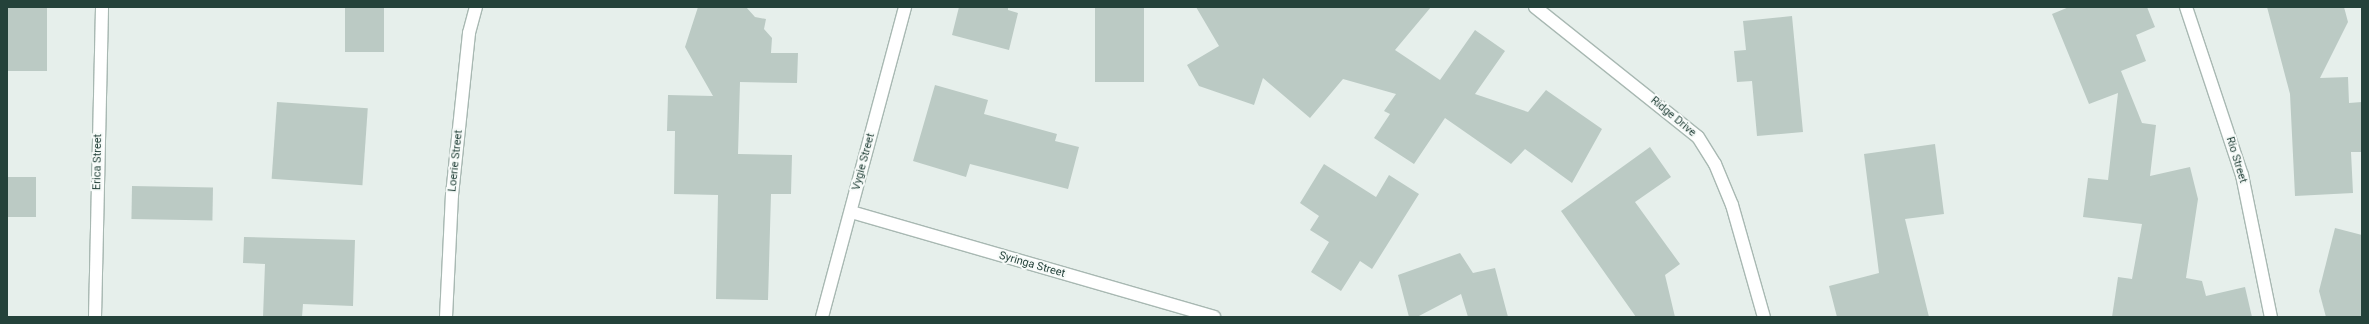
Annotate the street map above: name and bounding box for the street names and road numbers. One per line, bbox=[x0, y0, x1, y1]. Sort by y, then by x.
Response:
street label: Ridge Drive bbox=[1648, 94, 1698, 140]
street label: Loerie Street bbox=[446, 129, 466, 193]
street label: Vygie Street bbox=[850, 132, 878, 192]
street label: Erica Street bbox=[91, 134, 105, 190]
street label: Rio Street bbox=[2223, 135, 2249, 185]
street label: Syringa Street bbox=[997, 249, 1067, 281]

